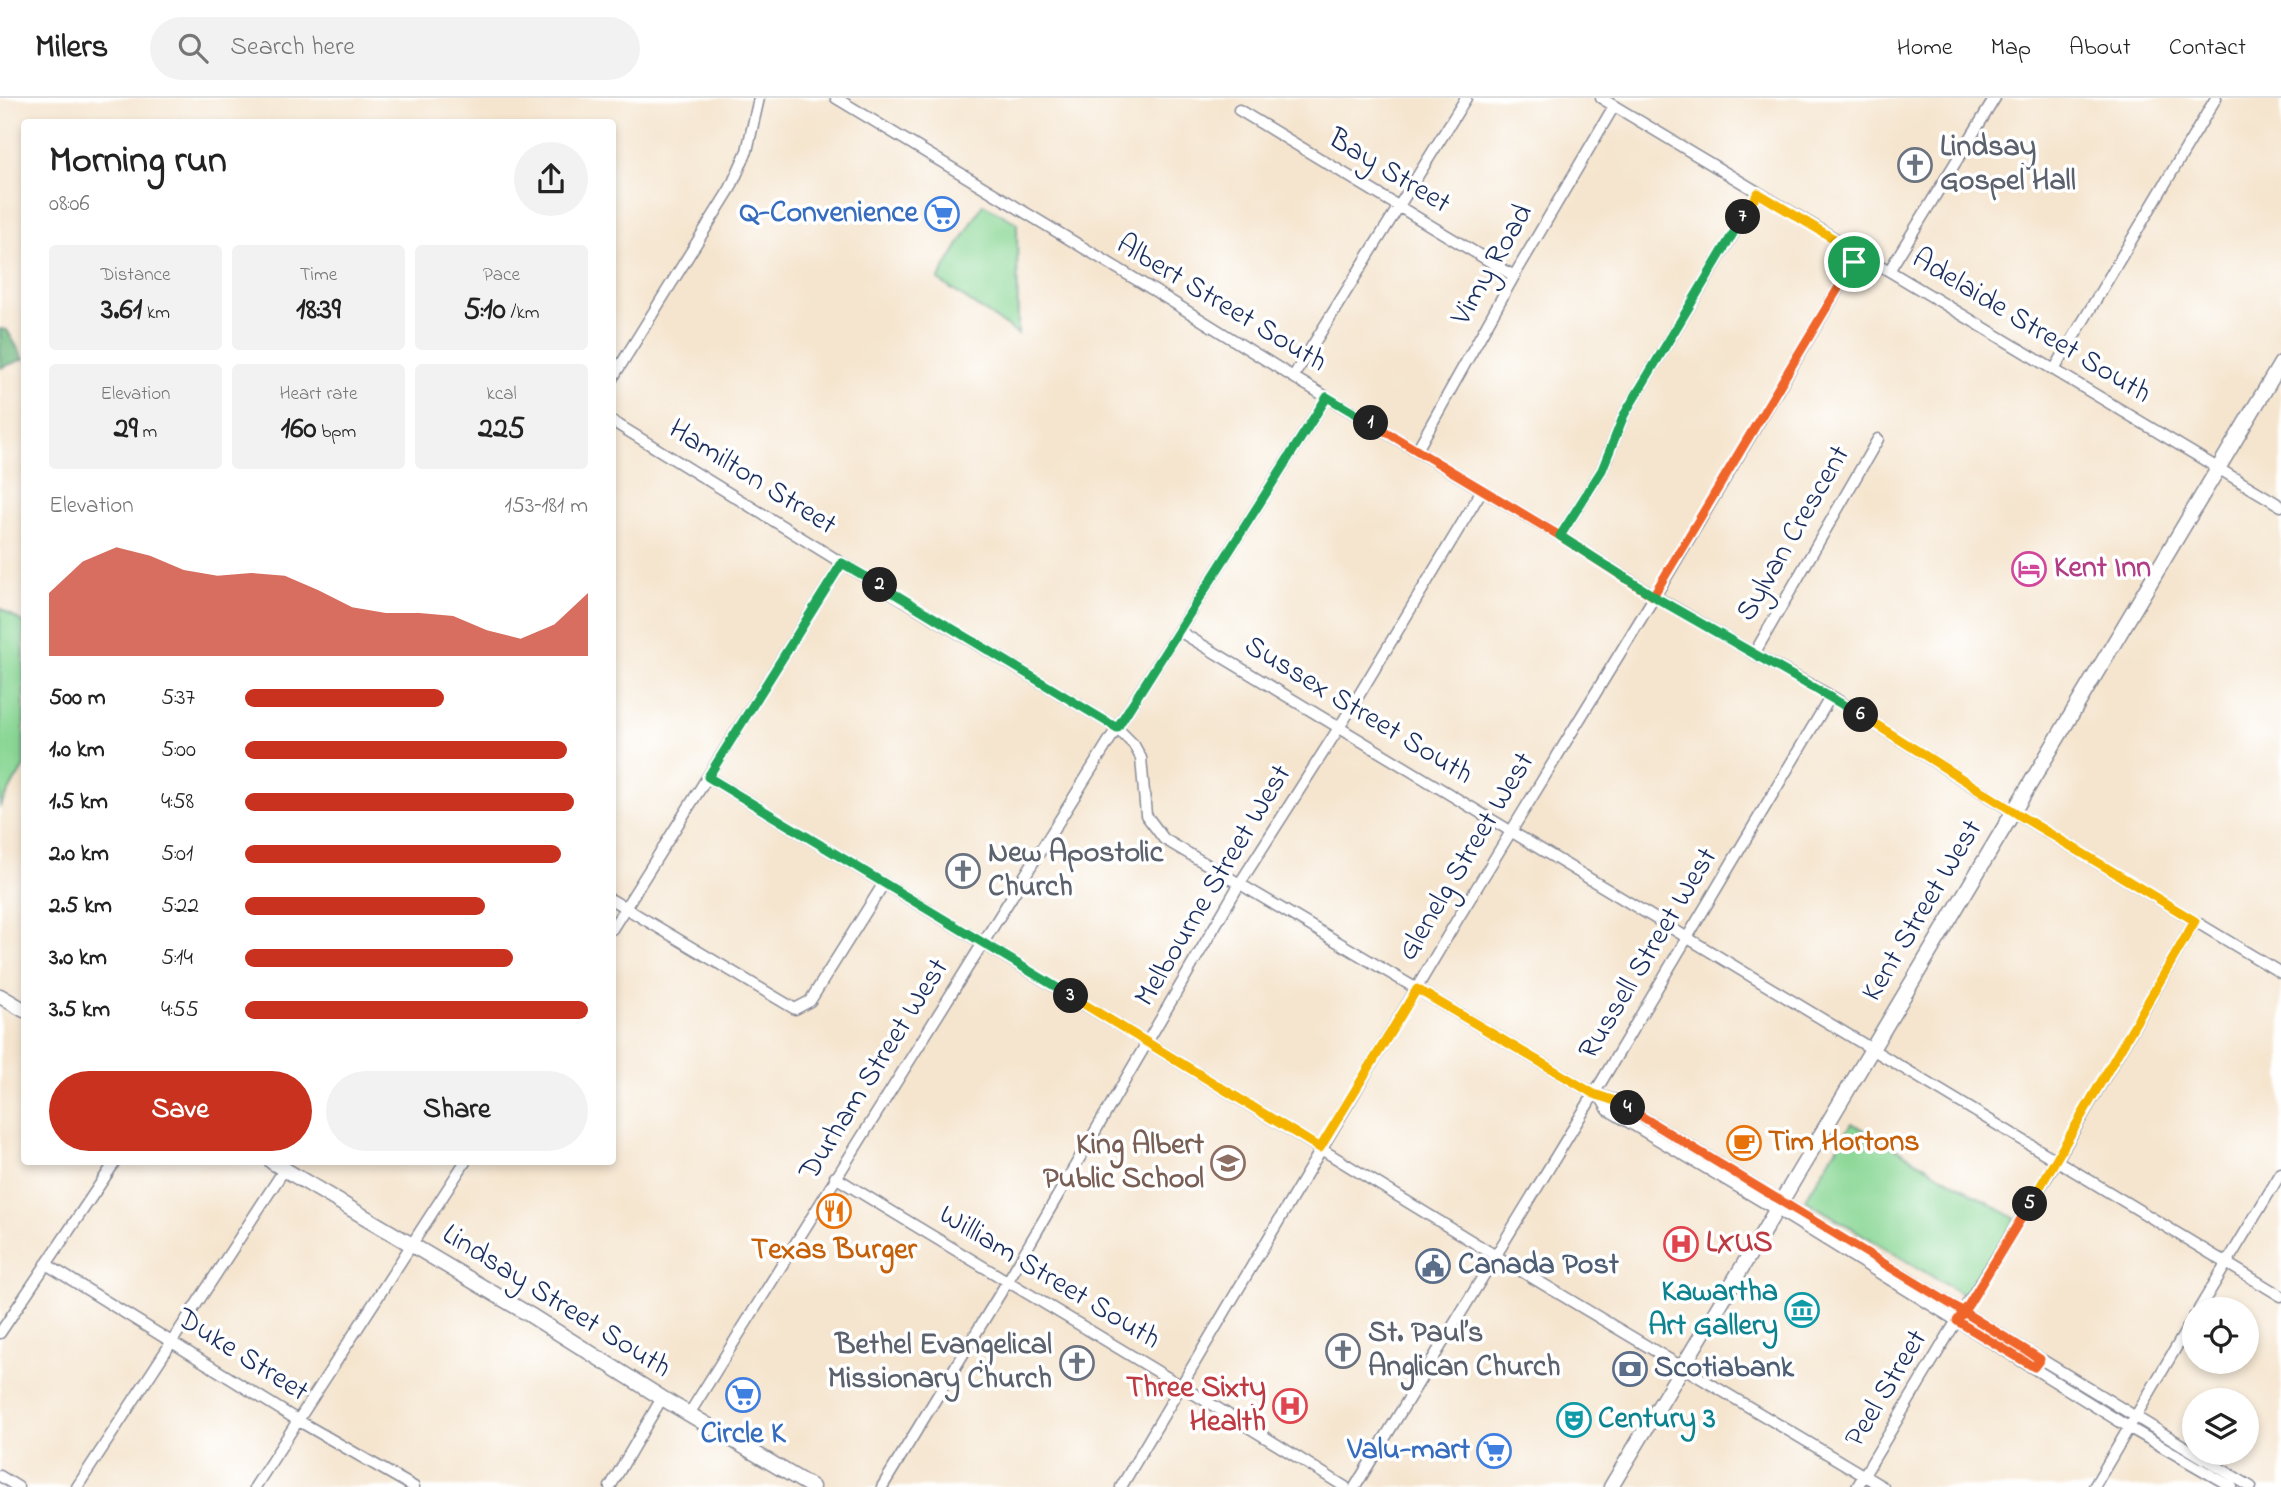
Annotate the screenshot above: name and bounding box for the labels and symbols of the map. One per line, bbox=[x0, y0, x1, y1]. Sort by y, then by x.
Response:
street label: Bay Street bbox=[1318, 118, 1459, 226]
place label: Lindsay Gospel Hall bbox=[1940, 126, 2076, 204]
church icon: Lindsay Gospel Hall bbox=[1896, 146, 1934, 184]
place label: Q-Convenience bbox=[740, 192, 920, 236]
supermarket icon: Q-Convenience bbox=[923, 195, 961, 233]
street label: Vimy Road bbox=[1440, 196, 1546, 335]
pin: 7 bbox=[1726, 200, 1760, 234]
street label: Albert Street South bbox=[1107, 224, 1335, 384]
pin bbox=[1824, 232, 1884, 292]
street label: Adelaide Street South bbox=[1903, 238, 2159, 416]
pin: 1 bbox=[1354, 406, 1388, 440]
street label: Hamilton Street bbox=[659, 409, 845, 547]
street label: Sylvan Crescent bbox=[1726, 438, 1862, 630]
place label: Kent Inn bbox=[2054, 547, 2151, 591]
hotel icon: Kent Inn bbox=[2010, 550, 2048, 588]
pin: 2 bbox=[862, 568, 898, 602]
street label: Sussex Street South bbox=[1235, 625, 1481, 797]
pin: 6 bbox=[1843, 698, 1878, 732]
street label: Glenelg Street West bbox=[1387, 744, 1547, 970]
street label: Melbourne Street West bbox=[1124, 757, 1304, 1015]
street label: Kent Street West bbox=[1851, 812, 1995, 1010]
place label: New Apostolic Church bbox=[988, 832, 1164, 910]
street label: Russell Street West bbox=[1568, 840, 1730, 1068]
church icon: New Apostolic Church bbox=[944, 852, 982, 890]
street label: Durham Street West bbox=[788, 950, 961, 1191]
pin: 3 bbox=[1054, 978, 1088, 1014]
pin: 4 bbox=[1610, 1090, 1646, 1126]
place label: Tim Hortons bbox=[1768, 1121, 1919, 1165]
place label: King Albert Public School bbox=[1043, 1124, 1205, 1202]
cafe icon: Tim Hortons bbox=[1725, 1124, 1763, 1162]
school or university icon: King Albert Public School bbox=[1209, 1144, 1247, 1182]
pin: 5 bbox=[2012, 1186, 2048, 1222]
restaurant icon: Texas Burger bbox=[815, 1192, 853, 1230]
street label: William Street South bbox=[930, 1194, 1168, 1362]
street label: Lindsay Street South bbox=[433, 1214, 679, 1390]
place label: LXUS bbox=[1706, 1222, 1773, 1266]
hospital icon: LXUS bbox=[1662, 1225, 1700, 1263]
place label: Texas Burger bbox=[751, 1229, 918, 1274]
place label: Canada Post bbox=[1458, 1244, 1620, 1288]
public building icon: Canada Post bbox=[1414, 1247, 1452, 1285]
place label: Kawartha Art Gallery bbox=[1648, 1271, 1778, 1349]
museum icon: Kawartha Art Gallery bbox=[1783, 1291, 1821, 1329]
street label: Duke Street bbox=[166, 1297, 317, 1414]
place label: St. Paul’s Anglican Church bbox=[1368, 1312, 1560, 1391]
street label: Peel Street bbox=[1835, 1322, 1939, 1456]
place label: Bethel Evangelical Missionary Church bbox=[828, 1324, 1052, 1402]
church icon: St. Paul’s Anglican Church bbox=[1324, 1332, 1362, 1370]
church icon: Bethel Evangelical Missionary Church bbox=[1058, 1344, 1096, 1382]
place label: Scotiabank bbox=[1654, 1347, 1795, 1391]
bank icon: Scotiabank bbox=[1611, 1350, 1649, 1388]
place label: Three Sixty Health bbox=[1126, 1367, 1266, 1445]
supermarket icon: Circle K bbox=[724, 1376, 762, 1414]
hospital icon: Three Sixty Health bbox=[1271, 1387, 1309, 1425]
place label: Century 3 bbox=[1598, 1398, 1716, 1442]
theatre icon: Century 3 bbox=[1555, 1401, 1593, 1439]
place label: Circle K bbox=[700, 1413, 787, 1457]
place label: Valu-mart bbox=[1346, 1429, 1471, 1473]
supermarket icon: Valu-mart bbox=[1475, 1432, 1513, 1470]

